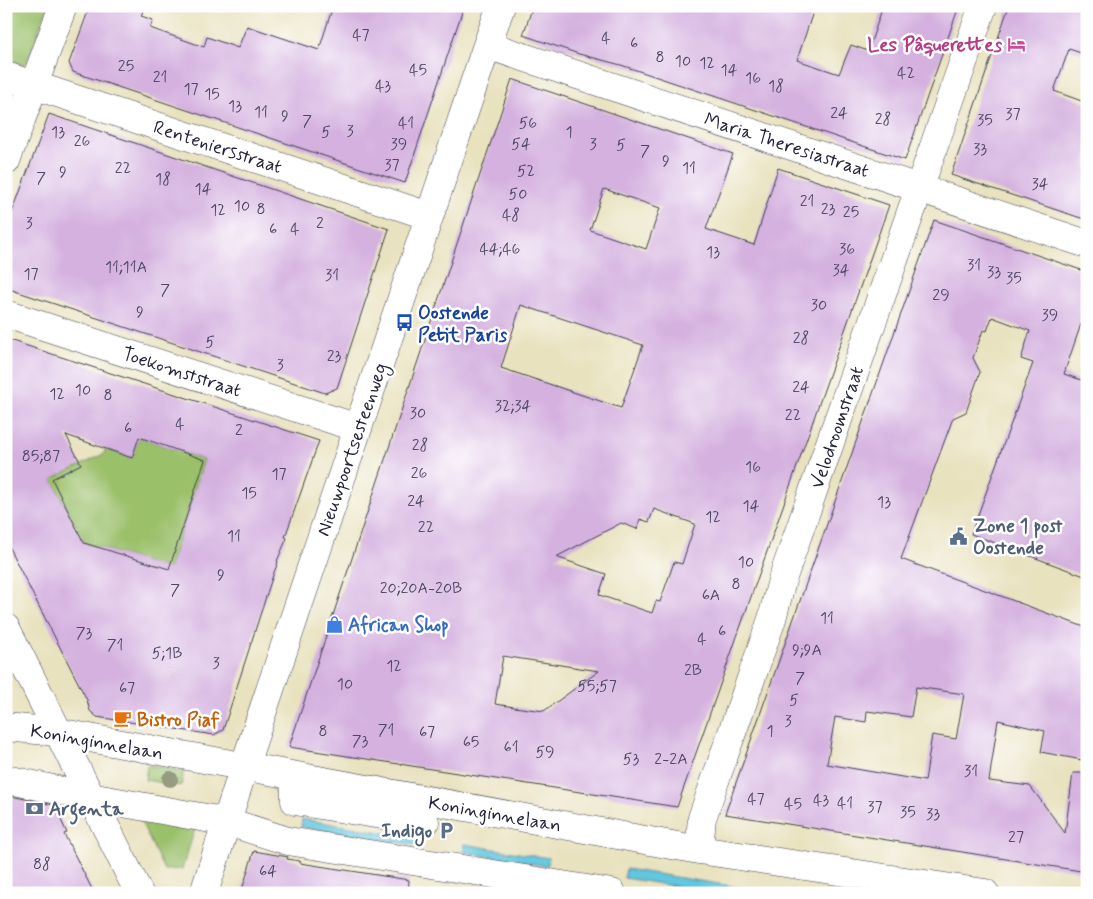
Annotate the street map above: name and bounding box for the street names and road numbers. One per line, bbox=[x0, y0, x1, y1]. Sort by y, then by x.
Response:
street label: Maria Theresiastraat bbox=[701, 107, 872, 184]
street label: Renteniersstraat bbox=[150, 115, 285, 180]
street label: Toekomststraat bbox=[119, 341, 244, 403]
street label: Nieuwpoortsesteenweg bbox=[311, 360, 396, 540]
street label: Velodroomstraat bbox=[805, 363, 870, 492]
street label: Koninginnelaan bbox=[28, 718, 165, 767]
street label: Koninginnelaan bbox=[426, 790, 563, 839]

